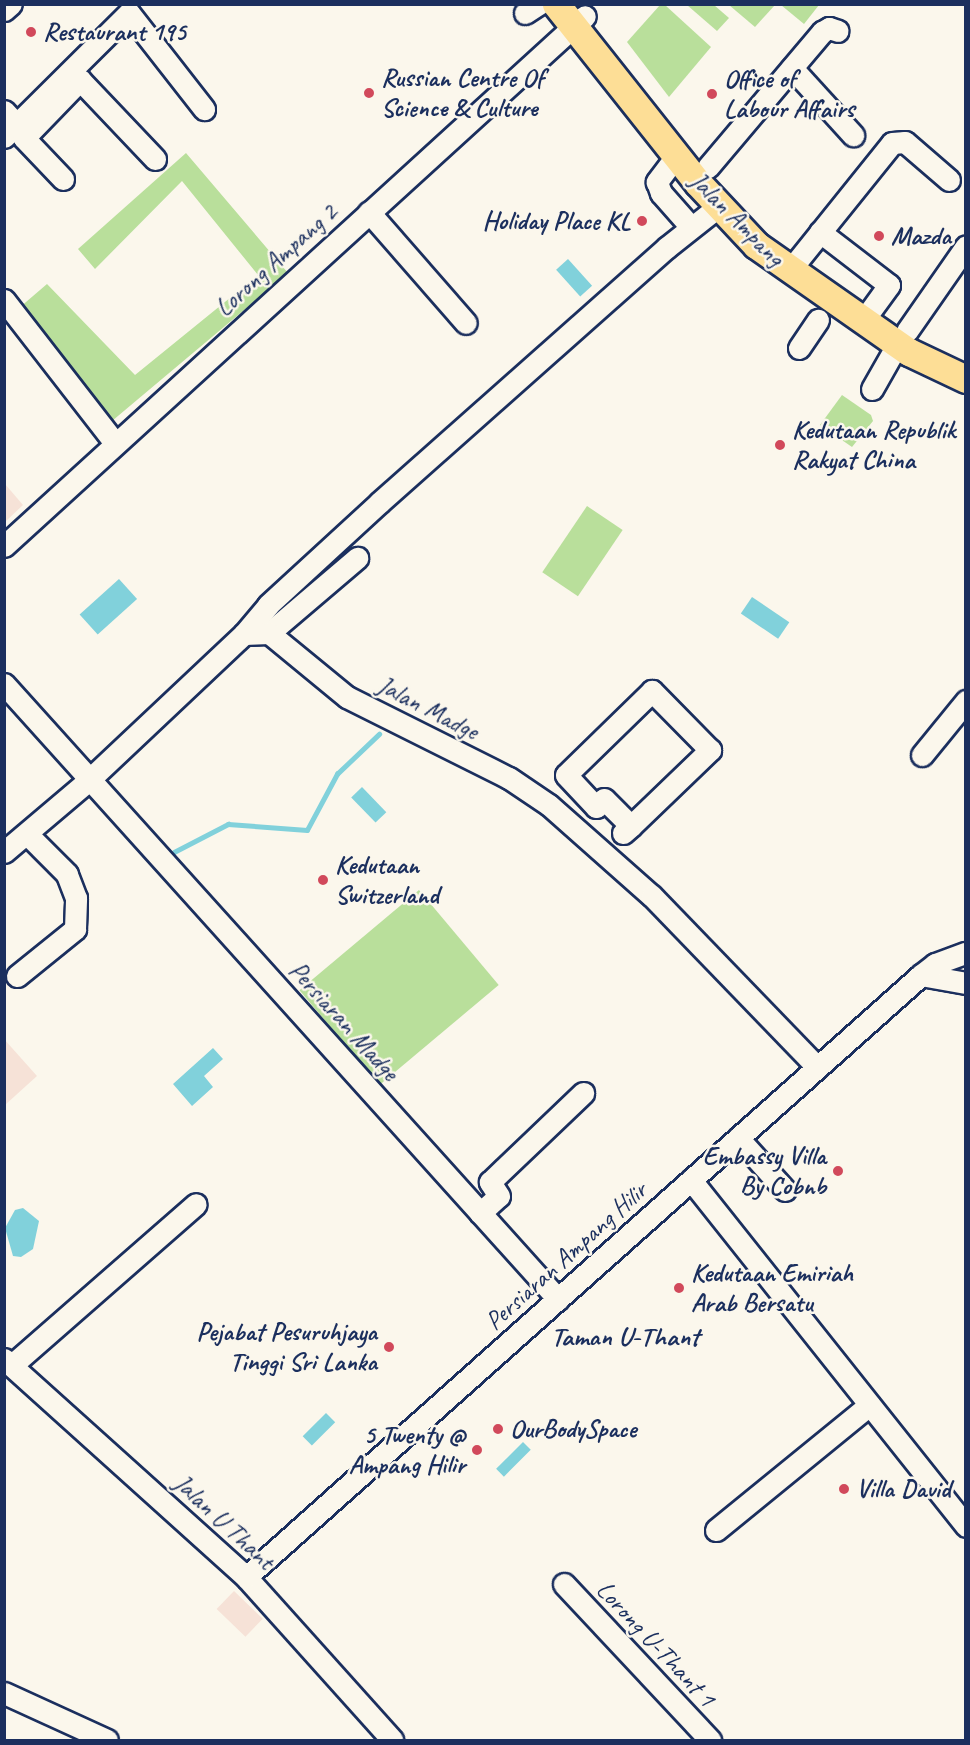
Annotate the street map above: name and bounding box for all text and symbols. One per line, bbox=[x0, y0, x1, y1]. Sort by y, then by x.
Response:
place label: Restaurant 195 bbox=[43, 16, 186, 48]
marker: Restaurant 195 bbox=[24, 25, 38, 39]
place label: Russian Centre Of Science & Culture bbox=[381, 62, 544, 124]
place label: Office of Labour Affairs bbox=[724, 63, 854, 124]
marker: Russian Centre Of Science & Culture bbox=[362, 86, 376, 100]
marker: Office of Labour Affairs bbox=[705, 87, 719, 101]
street label: Jalan Ampang bbox=[683, 165, 791, 273]
street label: Lorong Ampang 2 bbox=[208, 197, 344, 323]
place label: Holiday Place KL bbox=[482, 205, 630, 237]
marker: Holiday Place KL bbox=[635, 214, 649, 228]
place label: Mazda bbox=[891, 220, 951, 252]
marker: Mazda bbox=[872, 229, 886, 243]
place label: Kedutaan Republik Rakyat China bbox=[792, 414, 955, 476]
marker: Kedutaan Republik Rakyat China bbox=[773, 438, 787, 452]
street label: Jalan Madge bbox=[372, 669, 484, 747]
place label: Kedutaan Switzerland bbox=[335, 849, 439, 910]
marker: Kedutaan Switzerland bbox=[316, 873, 330, 887]
street label: Persiaran Madge bbox=[282, 955, 406, 1087]
place label: Embassy Villa By Cobnb bbox=[703, 1140, 826, 1202]
marker: Embassy Villa By Cobnb bbox=[831, 1164, 845, 1178]
street label: Persiaran Ampang Hilir bbox=[479, 1175, 653, 1337]
place label: Kedutaan Emiriah Arab Bersatu bbox=[691, 1257, 852, 1318]
marker: Kedutaan Emiriah Arab Bersatu bbox=[672, 1281, 686, 1295]
place label: Pejabat Pesuruhjaya Tinggi Sri Lanka bbox=[196, 1316, 377, 1378]
district label: Taman U-Thant bbox=[551, 1321, 699, 1353]
marker: Pejabat Pesuruhjaya Tinggi Sri Lanka bbox=[382, 1340, 396, 1354]
place label: OurBodySpace bbox=[510, 1413, 636, 1445]
place label: 5 Twenty @ Ampang Hilir bbox=[348, 1419, 465, 1480]
marker: OurBodySpace bbox=[491, 1422, 505, 1436]
marker: 5 Twenty @ Ampang Hilir bbox=[470, 1443, 484, 1457]
street label: Jalan U Thant bbox=[167, 1467, 281, 1577]
place label: Villa David bbox=[856, 1473, 951, 1505]
marker: Villa David bbox=[837, 1482, 851, 1496]
street label: Lorong U-Thant 1 bbox=[590, 1574, 722, 1714]

